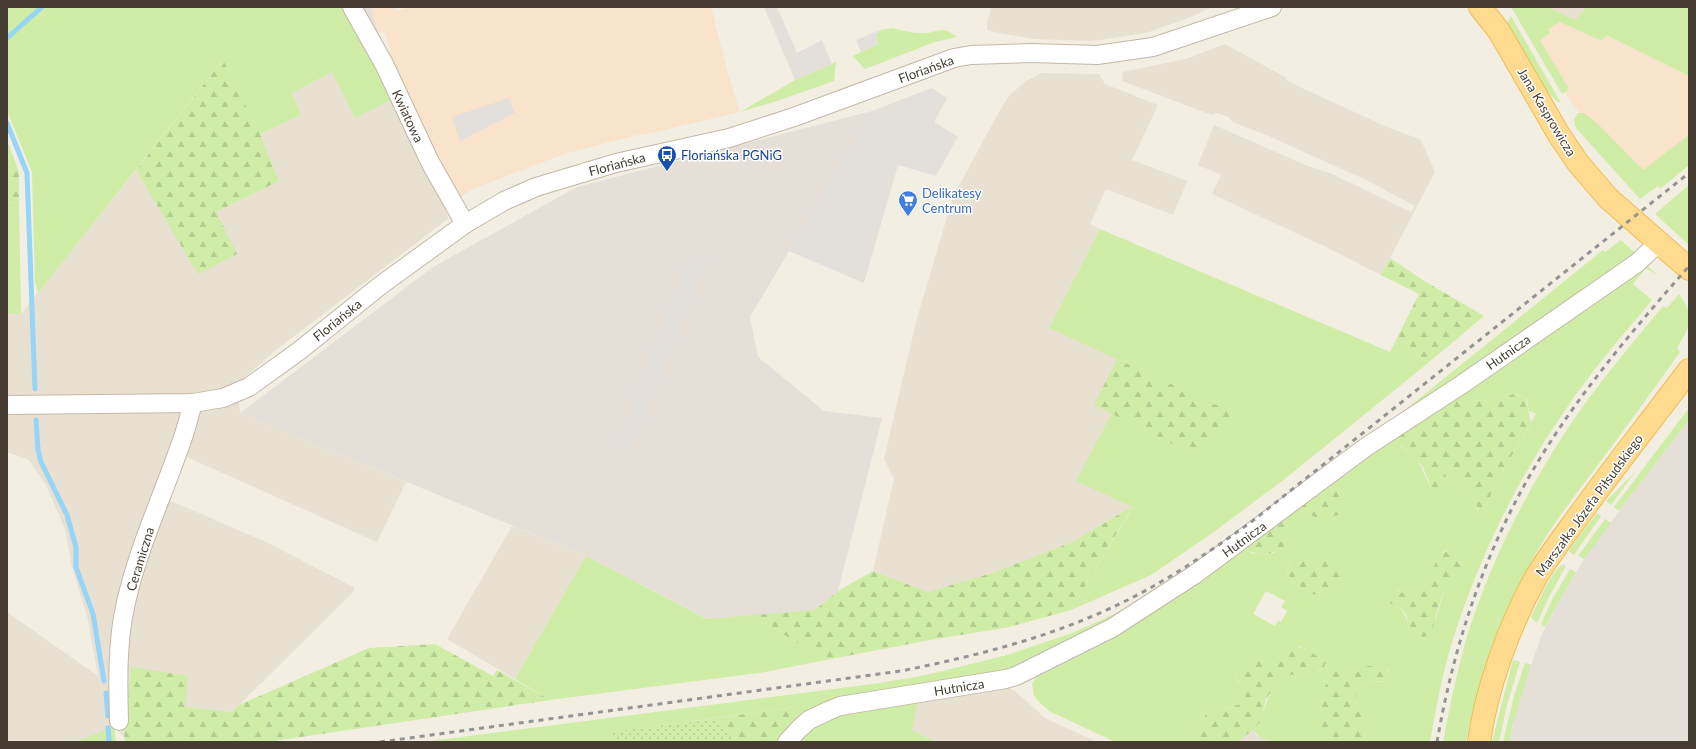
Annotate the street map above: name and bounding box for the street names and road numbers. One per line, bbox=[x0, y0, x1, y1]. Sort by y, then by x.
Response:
street label: Floriańska bbox=[896, 52, 956, 86]
street label: Jana Kasprowicza bbox=[1514, 65, 1580, 159]
street label: Kwiatowa bbox=[389, 87, 427, 145]
street label: Floriańska bbox=[587, 149, 647, 179]
street label: Floriańska bbox=[309, 296, 365, 344]
street label: Hutnicza bbox=[1483, 331, 1533, 373]
street label: Marszałka Józefa Piłsudskiego bbox=[1532, 431, 1646, 579]
street label: Hutnicza bbox=[1219, 518, 1269, 560]
street label: Ceramiczna bbox=[123, 525, 157, 593]
street label: Hutnicza bbox=[933, 675, 985, 699]

